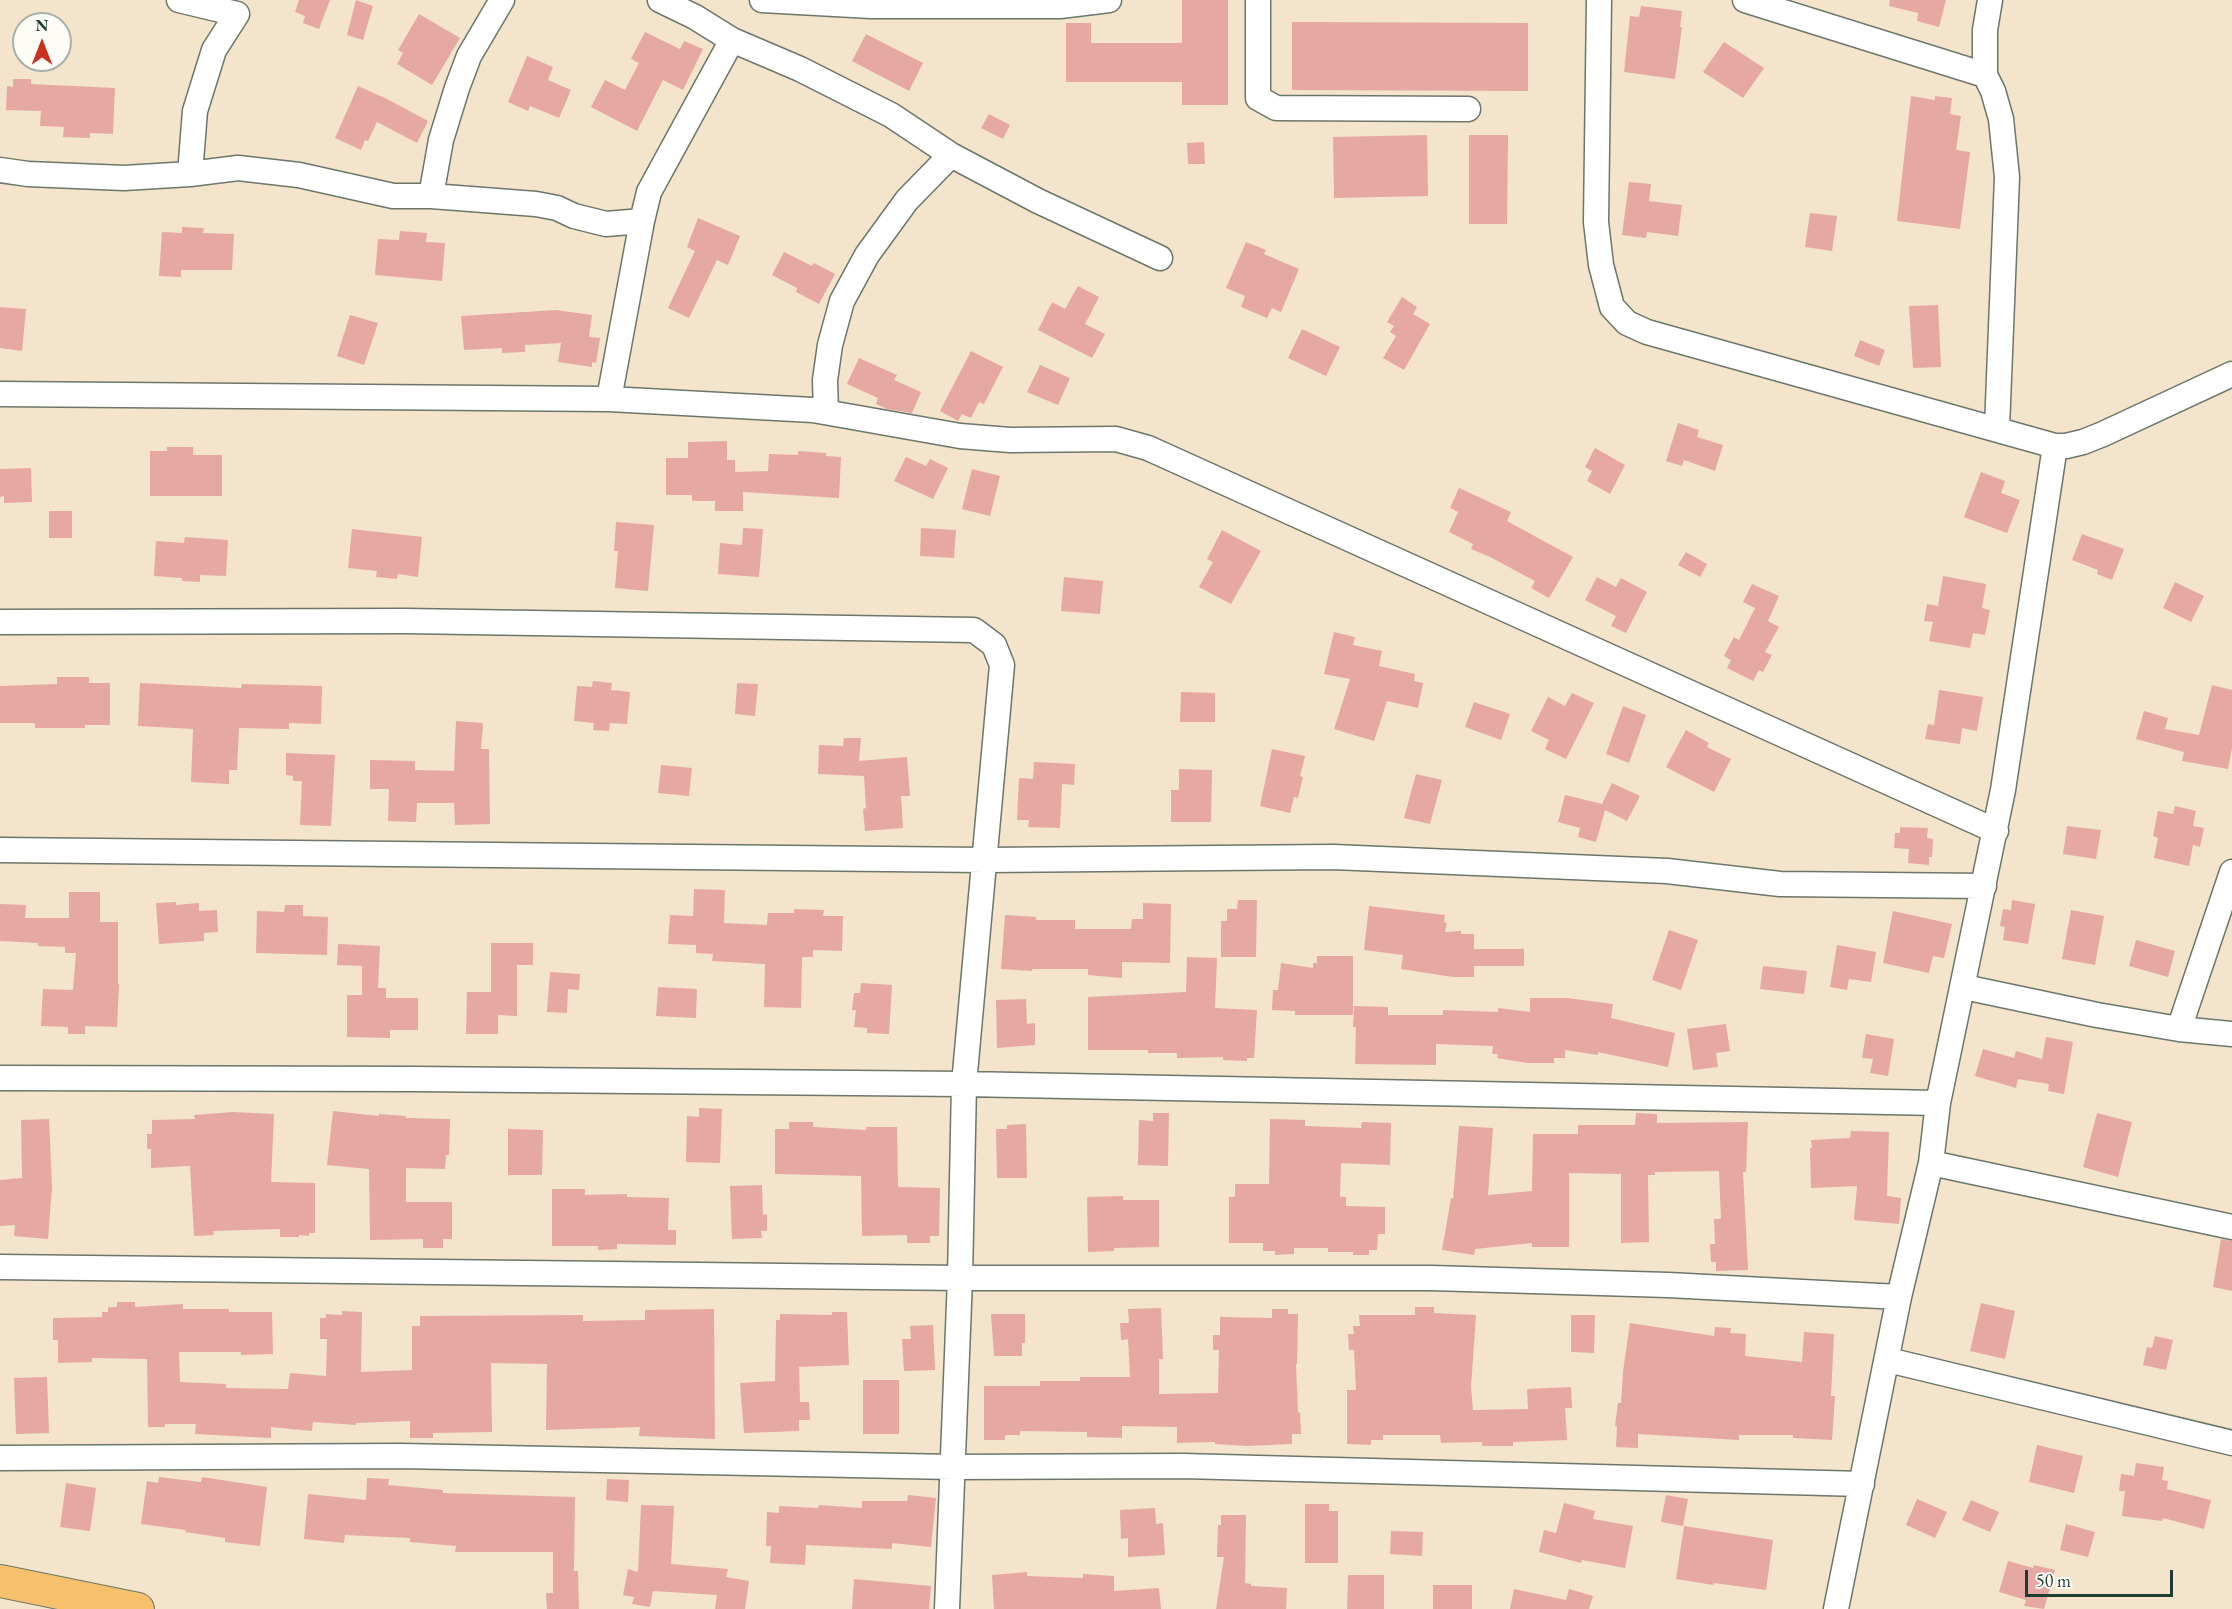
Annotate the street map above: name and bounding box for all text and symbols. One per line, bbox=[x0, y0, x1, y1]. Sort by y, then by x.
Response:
north arrow bbox=[12, 12, 72, 72]
text: N bbox=[36, 15, 48, 36]
scale bar bbox=[2028, 1558, 2176, 1596]
text: 50 m bbox=[2036, 1569, 2071, 1592]

